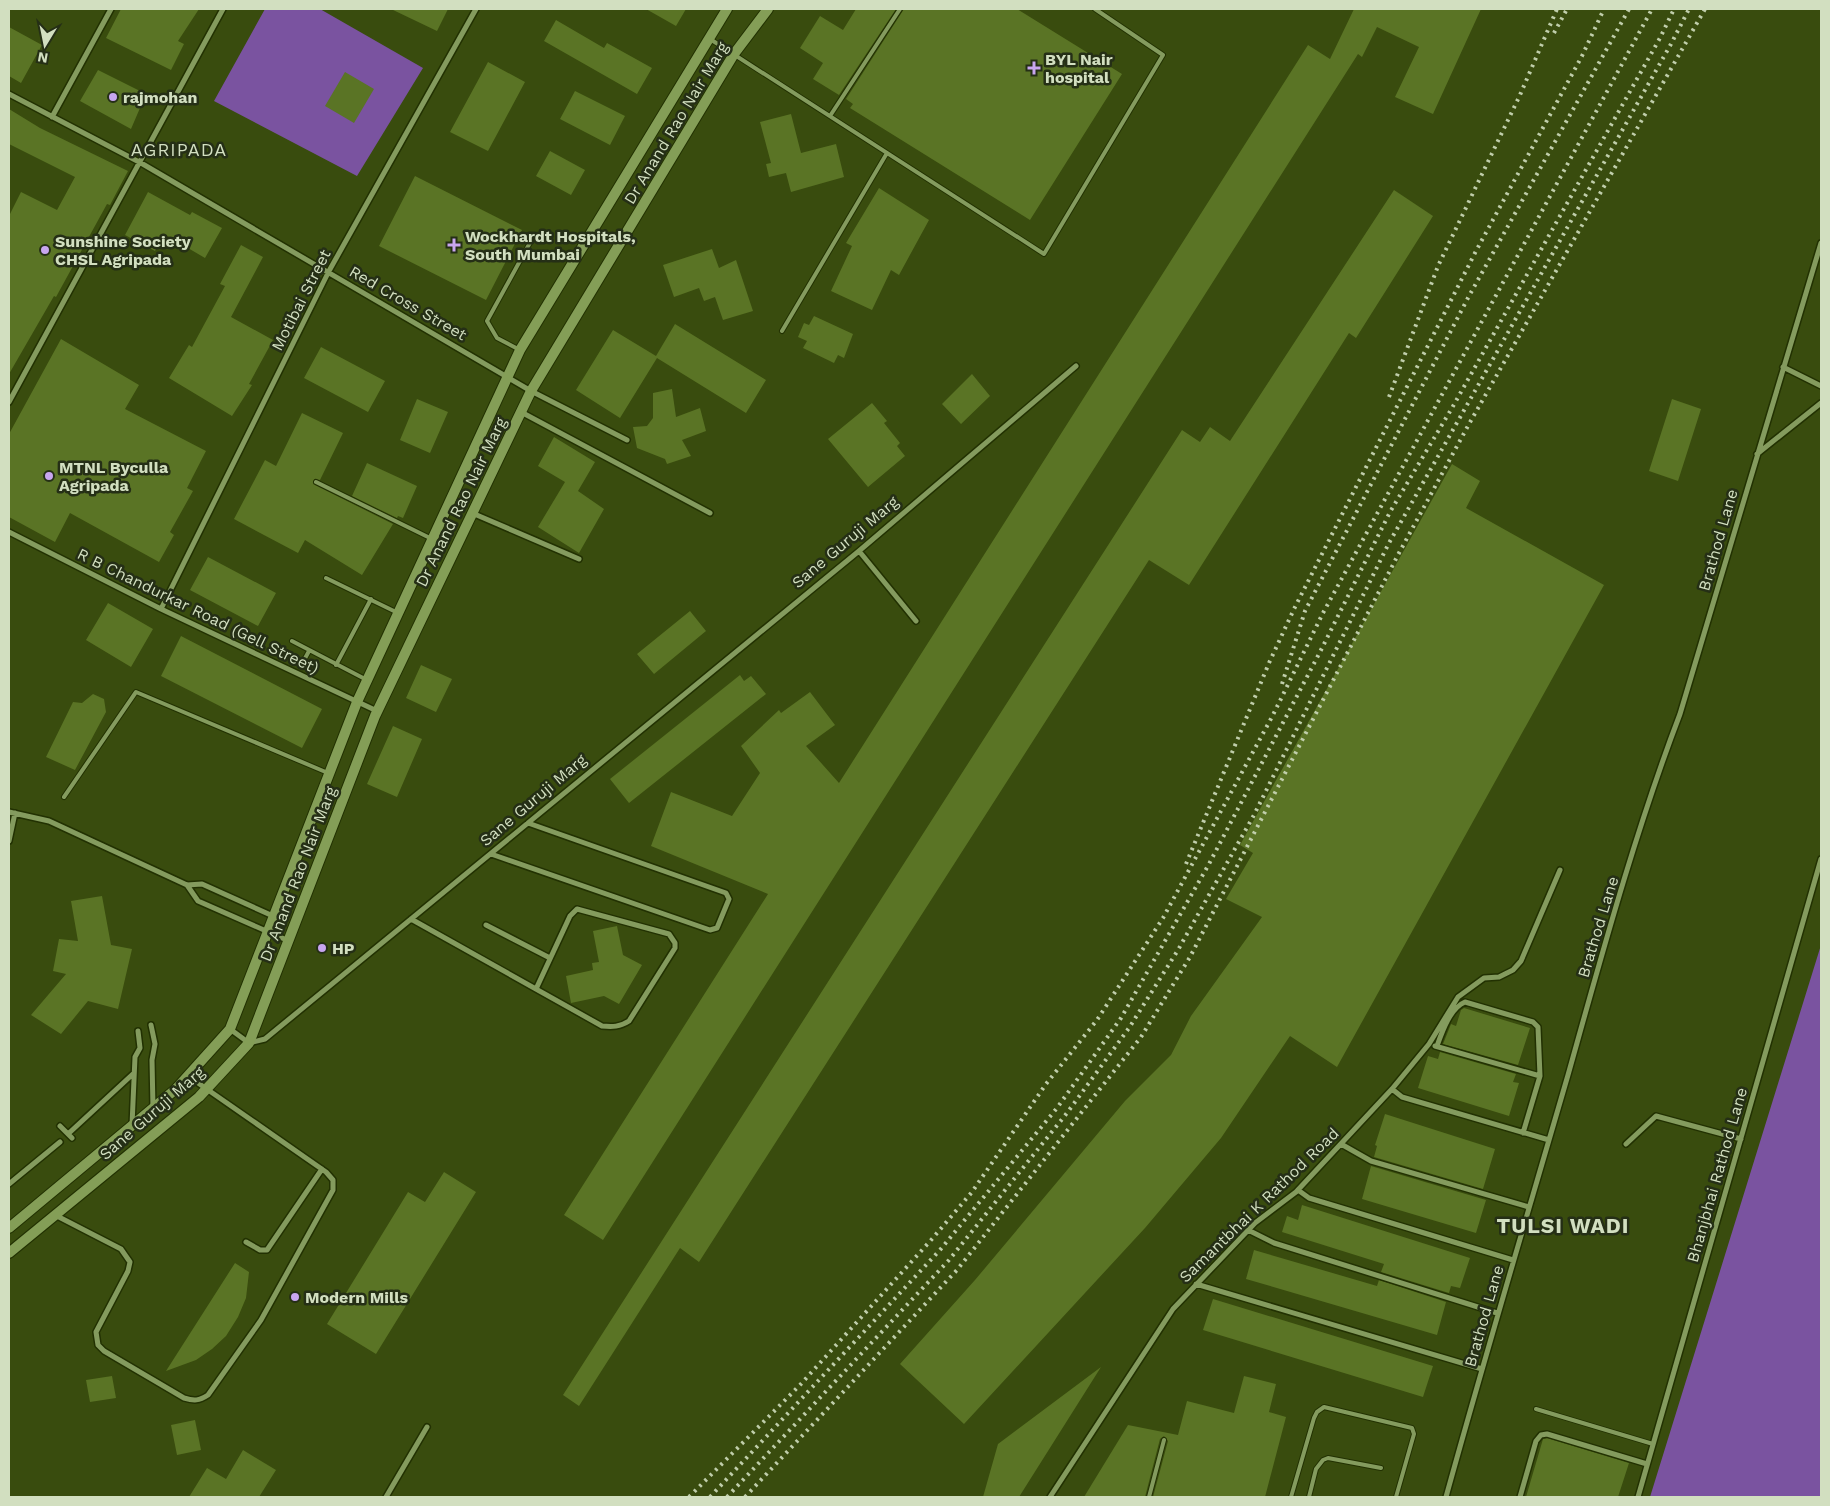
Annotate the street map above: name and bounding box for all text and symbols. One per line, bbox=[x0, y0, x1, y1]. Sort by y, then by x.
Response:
north arrow bbox=[20, 20, 70, 70]
street label: Dr Anand Rao Nair Marg bbox=[620, 38, 732, 208]
text: N bbox=[36, 49, 49, 67]
place label: BYL Nair hospital bbox=[1045, 50, 1113, 87]
marker: BYL Nair hospital bbox=[1027, 61, 1041, 75]
place label: rajmohan bbox=[123, 88, 197, 107]
marker: rajmohan bbox=[107, 91, 119, 103]
district label: AGRIPADA bbox=[131, 139, 227, 160]
place label: Wockhardt Hospitals, South Mumbai bbox=[465, 227, 636, 264]
place label: Sunshine Society CHSL Agripada bbox=[55, 232, 192, 269]
marker: Wockhardt Hospitals, South Mumbai bbox=[447, 238, 461, 252]
marker: Sunshine Society CHSL Agripada bbox=[39, 244, 51, 256]
street label: Motibai Street bbox=[267, 246, 335, 354]
street label: Red Cross Street bbox=[346, 262, 470, 344]
street label: Dr Anand Rao Nair Marg bbox=[412, 414, 511, 590]
place label: MTNL Byculla Agripada bbox=[59, 458, 169, 495]
marker: MTNL Byculla Agripada bbox=[43, 470, 55, 482]
street label: Brathod Lane bbox=[1694, 487, 1742, 593]
street label: Sane Guruji Marg bbox=[788, 492, 902, 592]
street label: R B Chandurkar Road (Gell Street) bbox=[74, 544, 322, 678]
street label: Sane Guruji Marg bbox=[476, 750, 590, 850]
street label: Dr Anand Rao Nair Marg bbox=[256, 783, 340, 964]
street label: Brathod Lane bbox=[1574, 874, 1622, 980]
place label: HP bbox=[332, 939, 355, 958]
marker: HP bbox=[316, 942, 328, 954]
street label: Sane Guruji Marg bbox=[96, 1062, 209, 1164]
street label: Bhanjbhai Rathod Lane bbox=[1683, 1085, 1751, 1265]
street label: Samantbhai K Rathod Road bbox=[1175, 1124, 1343, 1286]
district label: TULSI WADI bbox=[1497, 1213, 1629, 1238]
street label: Brathod Lane bbox=[1460, 1263, 1508, 1369]
place label: Modern Mills bbox=[305, 1288, 408, 1307]
marker: Modern Mills bbox=[289, 1291, 301, 1303]

